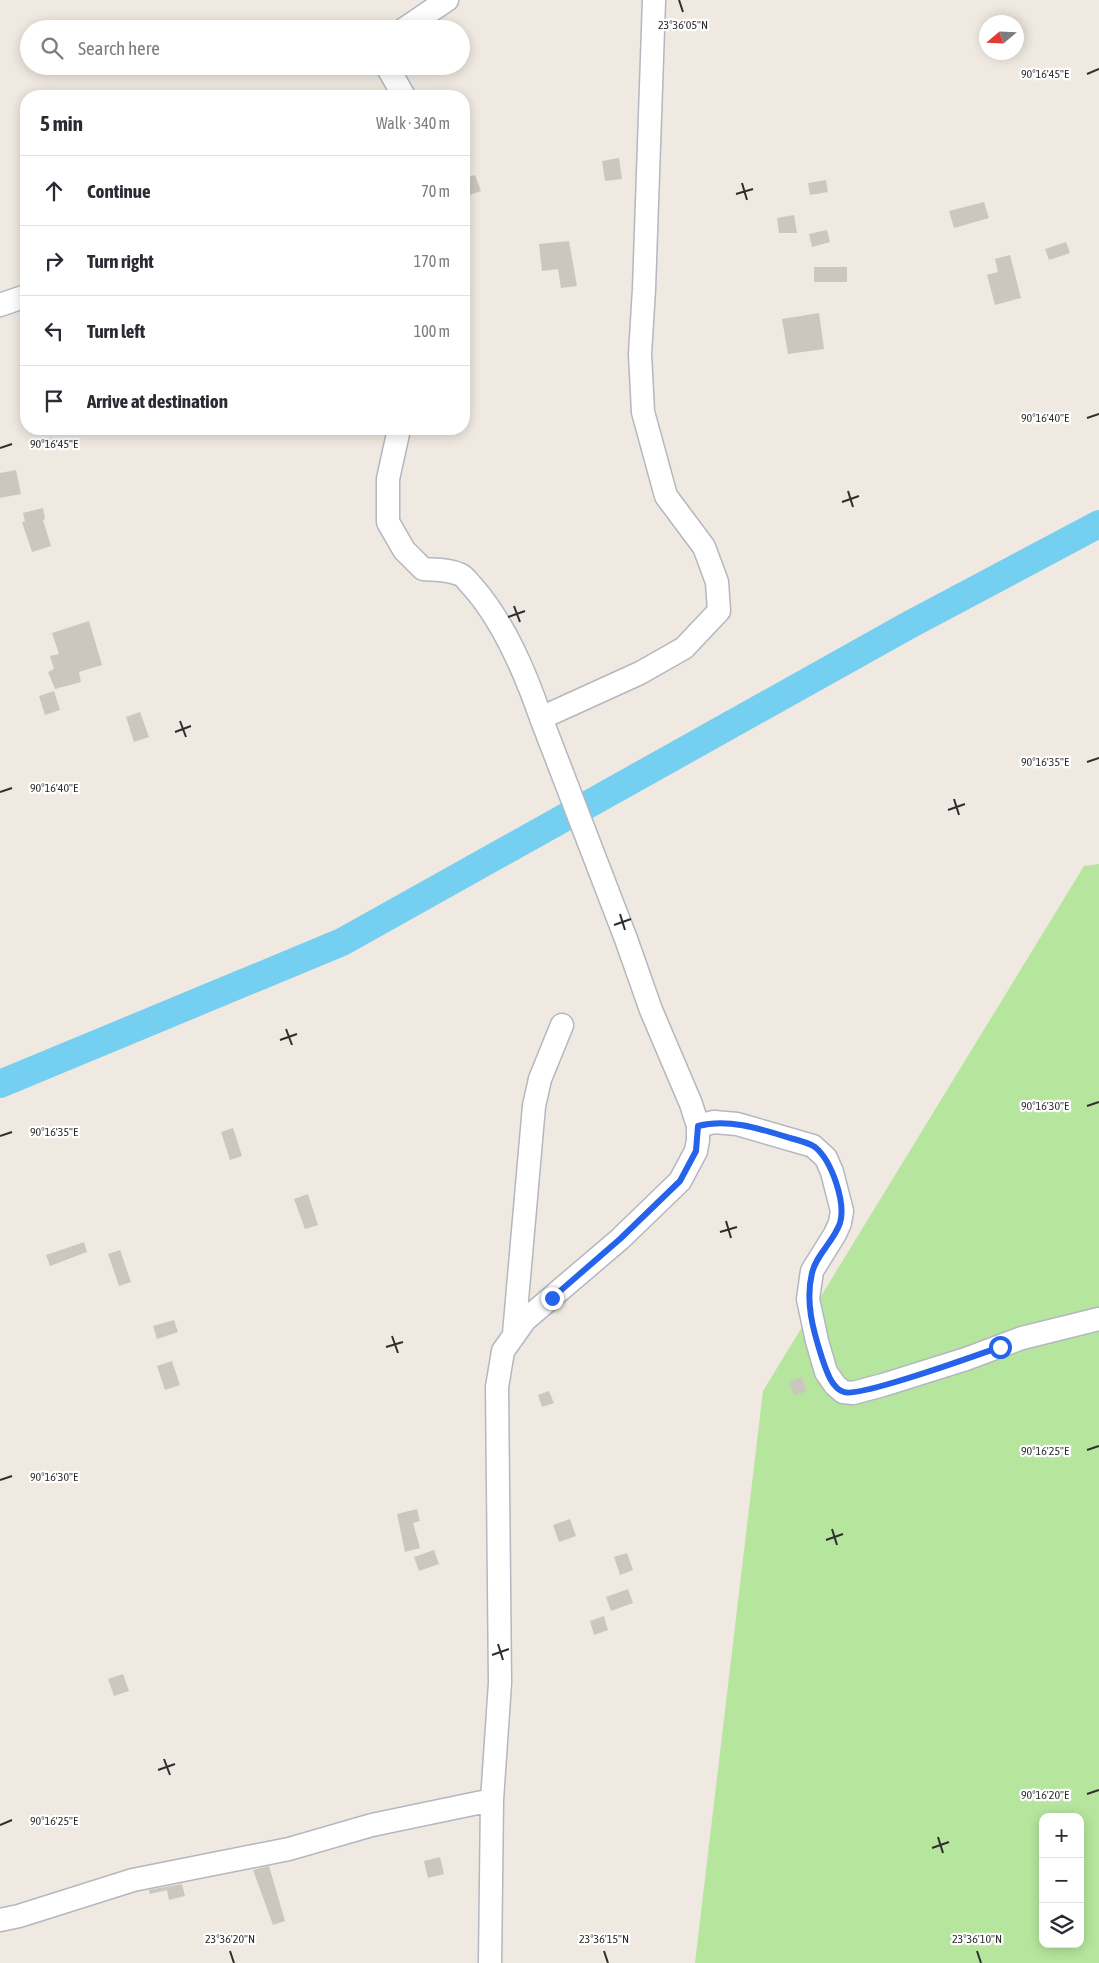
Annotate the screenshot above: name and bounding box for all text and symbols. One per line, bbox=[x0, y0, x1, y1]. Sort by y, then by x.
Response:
north arrow bbox=[979, 15, 1024, 60]
text: 23°36'05"N bbox=[658, 18, 708, 32]
search box bbox=[20, 20, 470, 75]
icon: search bbox=[38, 34, 66, 62]
text: Search here bbox=[78, 37, 160, 59]
text: 90°16'45"E bbox=[1021, 67, 1069, 81]
text: 5 min bbox=[40, 111, 83, 135]
text: Walk · 340 m bbox=[376, 114, 450, 132]
icon: ahead bbox=[40, 177, 68, 205]
text: Continue bbox=[87, 180, 151, 202]
text: 70 m bbox=[421, 182, 450, 200]
icon: right bbox=[40, 247, 68, 275]
text: Turn right bbox=[87, 250, 154, 272]
text: 170 m bbox=[414, 252, 450, 270]
icon: left bbox=[40, 317, 68, 345]
text: Turn left bbox=[87, 320, 145, 342]
text: 100 m bbox=[414, 322, 450, 340]
icon: arrive bbox=[40, 387, 68, 415]
text: Arrive at destination bbox=[87, 390, 228, 412]
text: 90°16'40"E bbox=[1021, 411, 1069, 425]
text: 90°16'45"E bbox=[30, 437, 78, 451]
text: 90°16'35"E bbox=[1021, 755, 1069, 769]
text: 90°16'40"E bbox=[30, 781, 78, 795]
text: 90°16'30"E bbox=[1021, 1099, 1069, 1113]
text: 90°16'35"E bbox=[30, 1125, 78, 1139]
route end bbox=[541, 1287, 564, 1310]
route start bbox=[989, 1336, 1012, 1359]
text: 90°16'25"E bbox=[1021, 1444, 1069, 1458]
text: 90°16'30"E bbox=[30, 1470, 78, 1484]
text: 90°16'20"E bbox=[1021, 1788, 1069, 1802]
map controls bbox=[1039, 1813, 1084, 1948]
button: + bbox=[1039, 1813, 1084, 1858]
text: 90°16'25"E bbox=[30, 1814, 78, 1828]
button: − bbox=[1039, 1858, 1084, 1903]
button: layers bbox=[1039, 1903, 1084, 1948]
text: 23°36'20"N bbox=[205, 1932, 255, 1946]
text: 23°36'15"N bbox=[579, 1932, 629, 1946]
text: 23°36'10"N bbox=[952, 1932, 1002, 1946]

